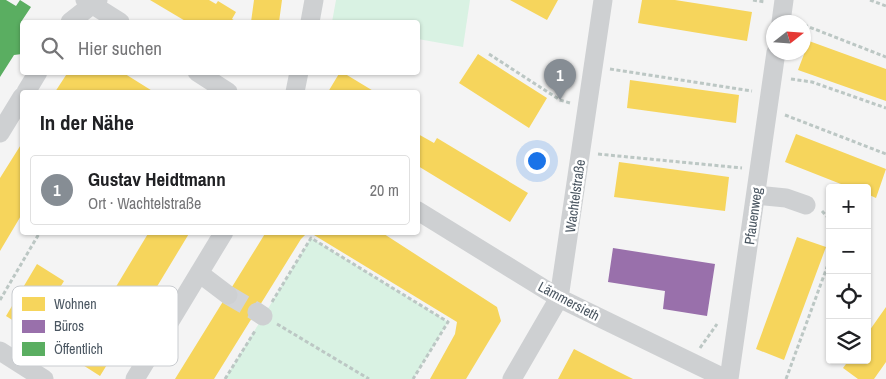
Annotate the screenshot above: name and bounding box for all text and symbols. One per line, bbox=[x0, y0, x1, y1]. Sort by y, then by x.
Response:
north arrow bbox=[766, 15, 811, 60]
search box bbox=[20, 20, 420, 75]
icon: search bbox=[38, 34, 66, 62]
text: Hier suchen bbox=[78, 35, 162, 61]
pin: 1 bbox=[544, 59, 576, 100]
text: In der Nähe bbox=[40, 108, 134, 137]
your location bbox=[524, 148, 550, 174]
street label: Wachtelstraße bbox=[561, 158, 589, 234]
text: Gustav Heidtmann bbox=[88, 166, 226, 192]
text: 1 bbox=[53, 179, 61, 201]
text: 20 m bbox=[370, 179, 399, 201]
map controls bbox=[826, 184, 871, 364]
button: + bbox=[826, 184, 871, 229]
street label: Pfauenweg bbox=[740, 186, 766, 246]
text: Ort · Wachtelstraße bbox=[88, 192, 201, 214]
button: − bbox=[826, 229, 871, 274]
button: locate bbox=[826, 274, 871, 319]
street label: Lämmersieth bbox=[535, 277, 603, 325]
legend bbox=[12, 286, 178, 366]
text: Wohnen bbox=[54, 295, 97, 313]
text: Büros bbox=[54, 317, 84, 335]
button: layers bbox=[826, 319, 871, 364]
text: Öffentlich bbox=[54, 340, 103, 358]

